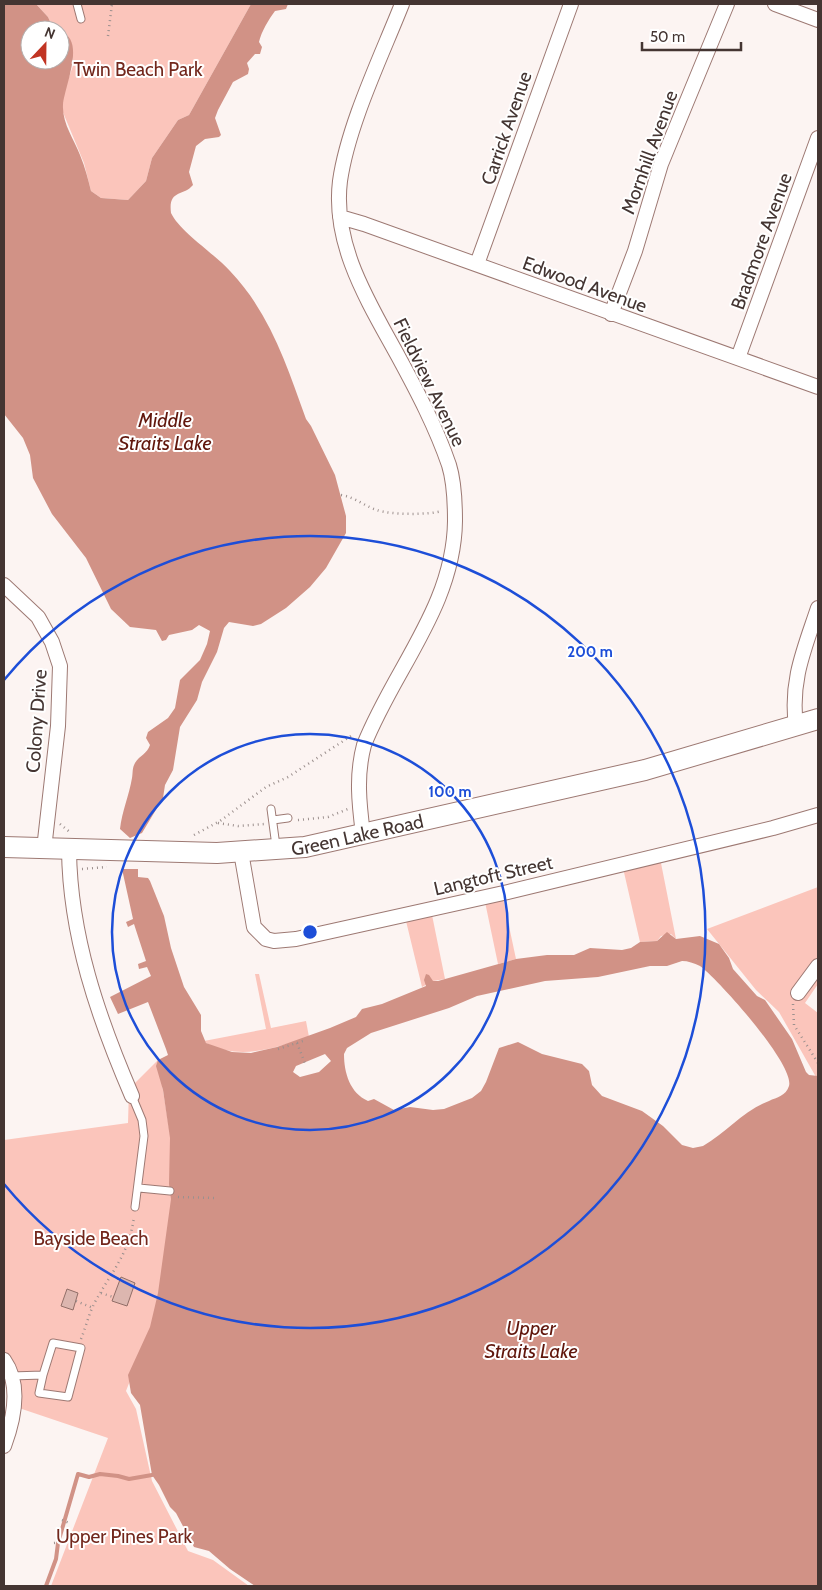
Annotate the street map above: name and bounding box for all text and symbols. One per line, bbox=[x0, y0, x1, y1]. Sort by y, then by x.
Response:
north arrow bbox=[20, 20, 70, 70]
scale bar bbox=[642, 20, 741, 52]
text: N bbox=[42, 23, 58, 43]
text: 50 m bbox=[650, 28, 685, 46]
park label: Twin Beach Park bbox=[73, 58, 203, 81]
street label: Carrick Avenue bbox=[476, 68, 537, 188]
street label: Mornhill Avenue bbox=[616, 87, 683, 217]
street label: Bradmore Avenue bbox=[726, 169, 797, 313]
street label: Edwood Avenue bbox=[520, 251, 650, 318]
street label: Fieldview Avenue bbox=[389, 314, 471, 450]
water label: Middle Straits Lake bbox=[118, 408, 212, 455]
text: 200 m bbox=[567, 643, 613, 661]
street label: Colony Drive bbox=[21, 668, 52, 773]
text: 100 m bbox=[428, 783, 472, 801]
street label: Green Lake Road bbox=[291, 810, 426, 860]
street label: Langtoft Street bbox=[431, 851, 555, 900]
centre of rings bbox=[301, 923, 319, 941]
park label: Bayside Beach bbox=[33, 1227, 149, 1250]
water label: Upper Straits Lake bbox=[484, 1316, 578, 1363]
park label: Upper Pines Park bbox=[56, 1525, 193, 1548]

